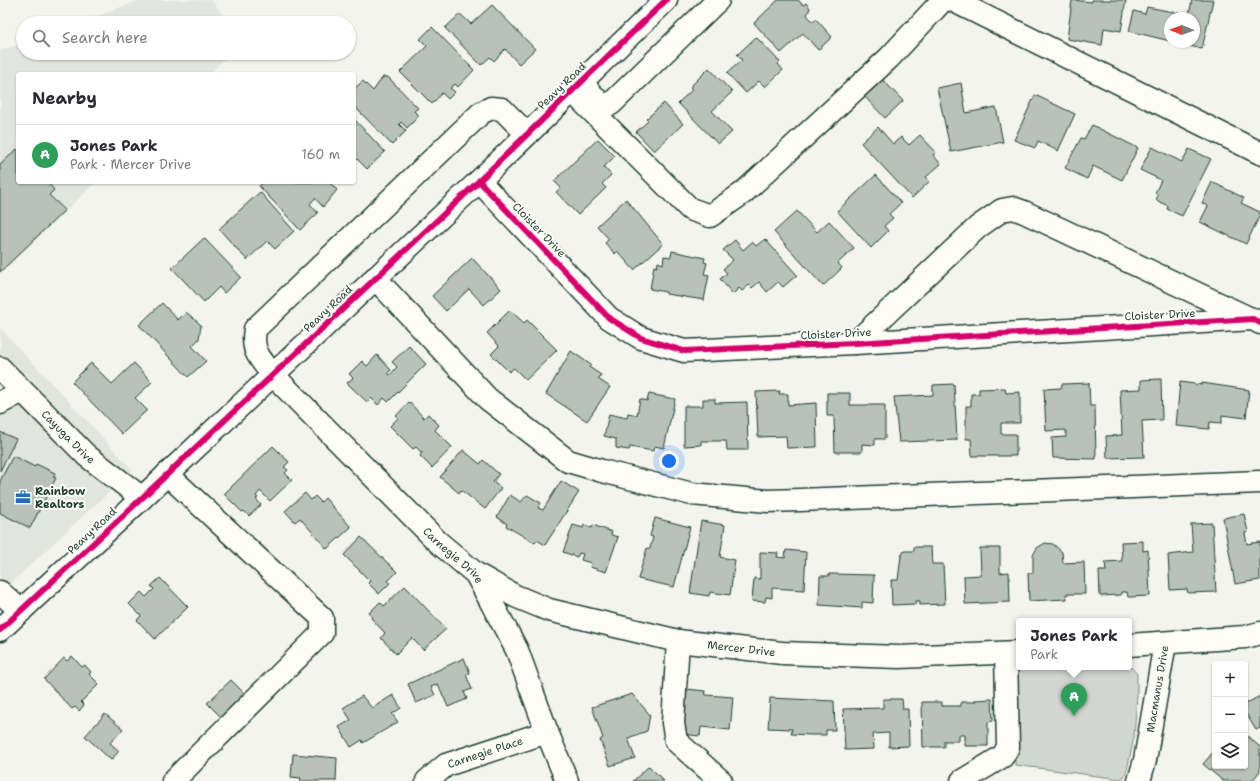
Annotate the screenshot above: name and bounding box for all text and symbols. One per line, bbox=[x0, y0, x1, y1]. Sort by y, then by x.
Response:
north arrow bbox=[1164, 12, 1200, 48]
search box bbox=[16, 16, 356, 60]
icon: search bbox=[30, 27, 52, 49]
text: Search here bbox=[62, 28, 148, 48]
street label: Peavy Road bbox=[534, 59, 590, 113]
text: Nearby bbox=[32, 87, 97, 109]
text: Jones Park bbox=[70, 136, 158, 156]
text: A bbox=[40, 146, 50, 163]
text: 160 m bbox=[302, 146, 340, 163]
text: Park · Mercer Drive bbox=[70, 156, 191, 173]
street label: Cloister Drive bbox=[509, 199, 569, 261]
street label: Peavy Road bbox=[300, 282, 356, 336]
street label: Cloister Drive bbox=[1124, 306, 1196, 324]
street label: Cloister Drive bbox=[800, 325, 872, 343]
street label: Cayuga Drive bbox=[38, 407, 98, 467]
your location bbox=[659, 451, 679, 471]
place label: Rainbow Realtors bbox=[35, 484, 85, 512]
office icon: Rainbow Realtors bbox=[14, 488, 32, 506]
street label: Peavy Road bbox=[64, 504, 120, 558]
street label: Carnegie Drive bbox=[420, 524, 487, 586]
popup bbox=[1016, 618, 1132, 670]
text: Jones Park bbox=[1030, 626, 1118, 646]
street label: Mercer Drive bbox=[706, 637, 776, 660]
street label: Macmanus Drive bbox=[1142, 644, 1172, 734]
text: Park bbox=[1030, 646, 1058, 663]
map controls bbox=[1212, 661, 1248, 769]
button: + bbox=[1212, 661, 1248, 697]
pin: A bbox=[1061, 683, 1087, 716]
button: − bbox=[1212, 697, 1248, 733]
street label: Carnegie Place bbox=[445, 733, 525, 772]
button: layers bbox=[1212, 733, 1248, 769]

